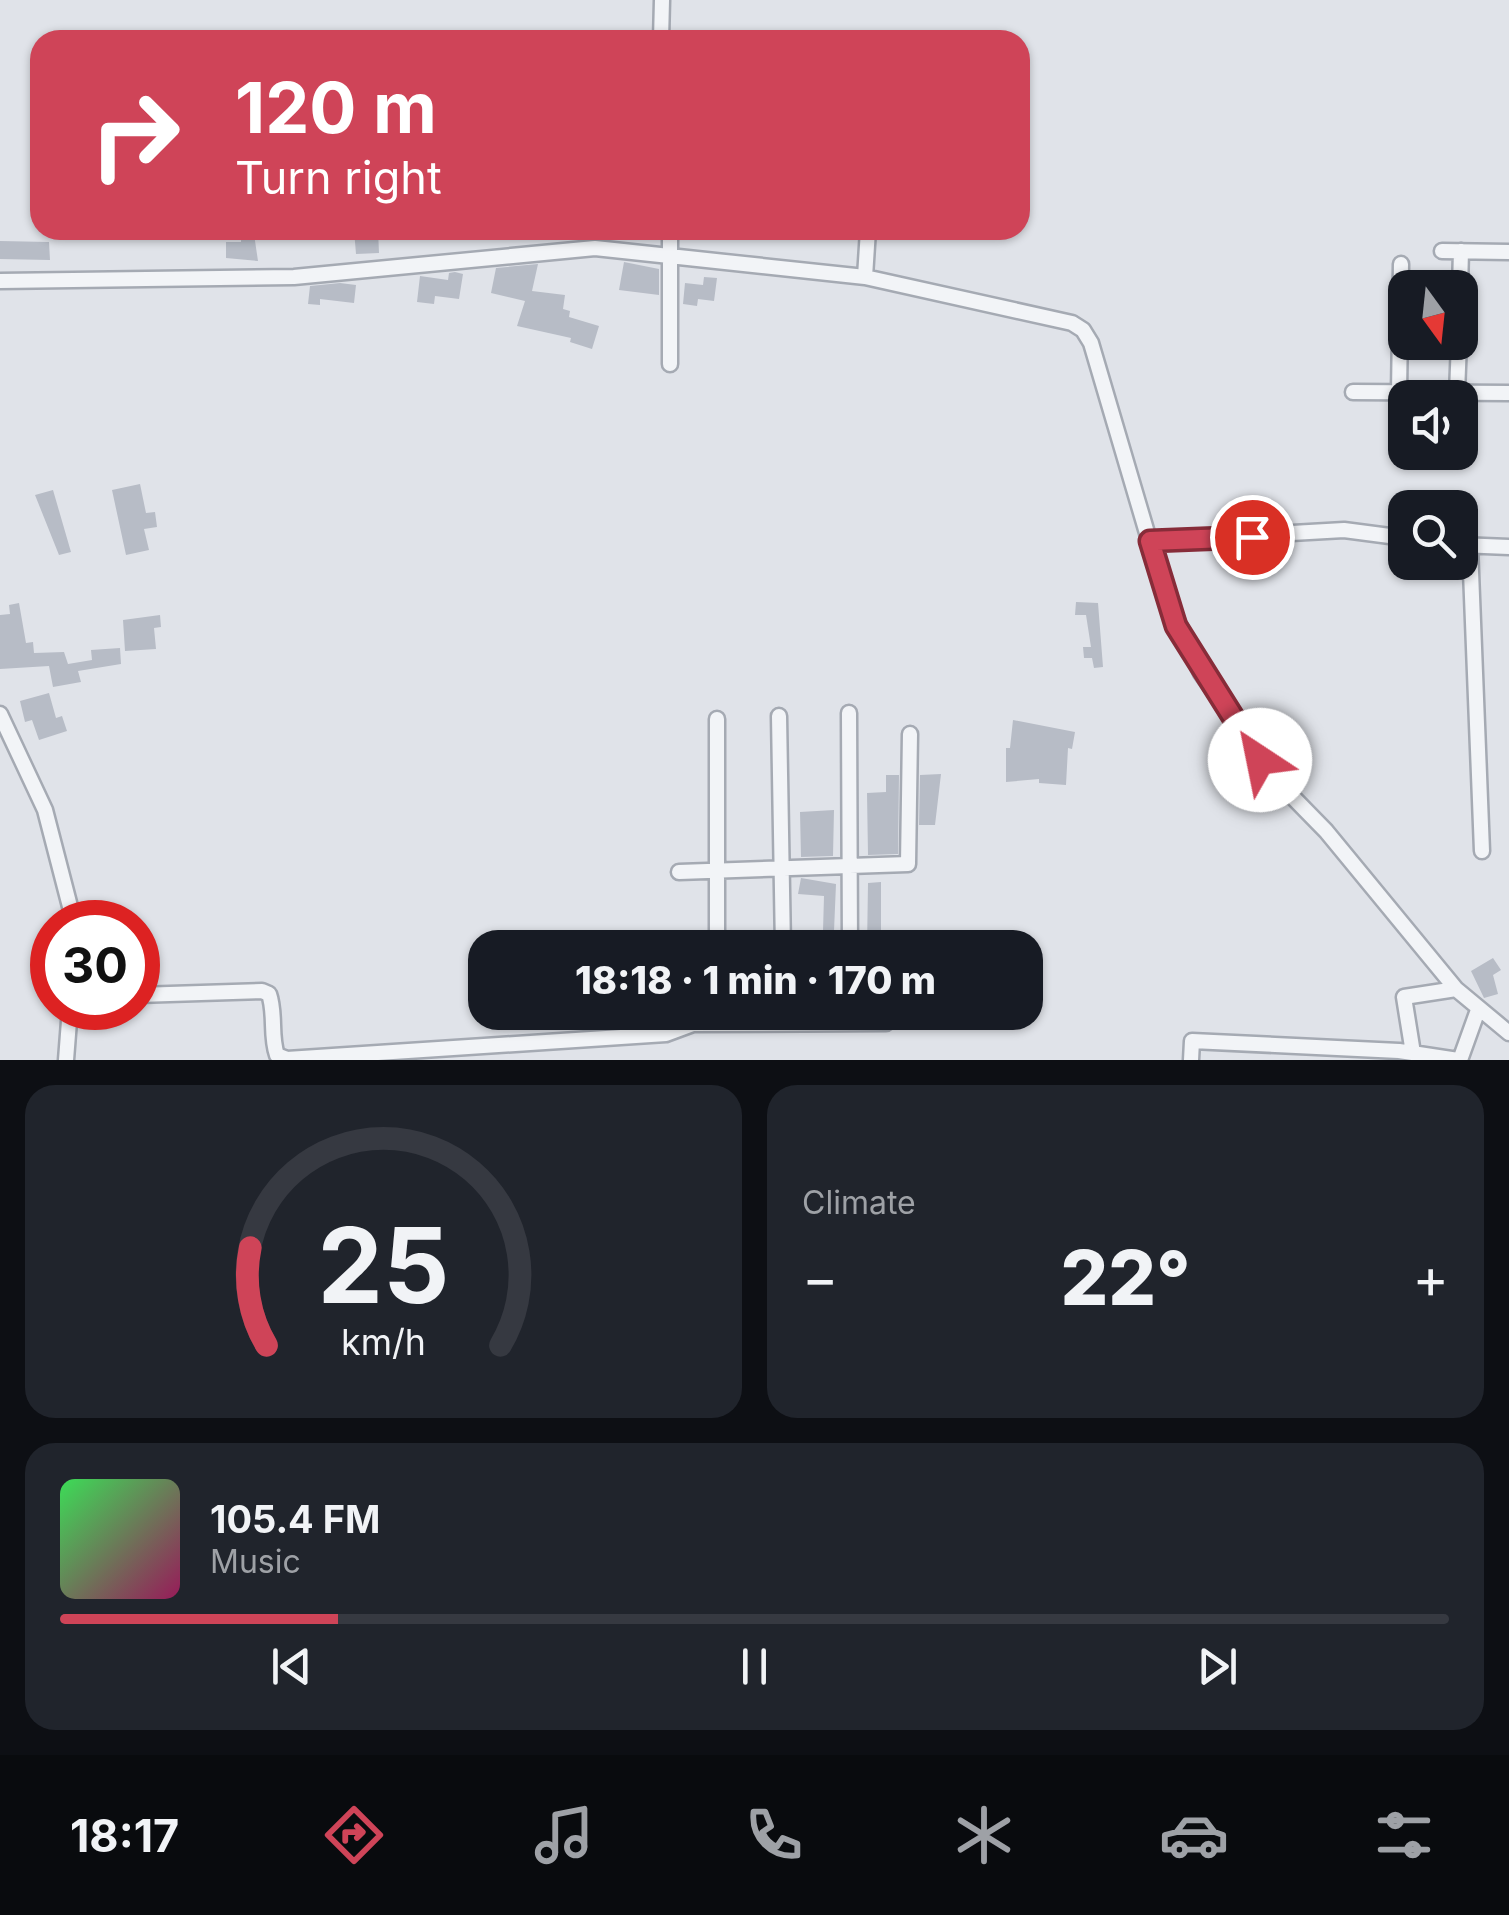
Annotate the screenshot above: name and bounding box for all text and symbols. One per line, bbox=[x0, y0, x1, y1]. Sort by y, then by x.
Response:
text: 120 m bbox=[235, 65, 437, 150]
icon: right bbox=[70, 70, 200, 200]
text: Turn right bbox=[235, 150, 442, 205]
north arrow bbox=[1388, 270, 1478, 360]
map controls bbox=[1388, 270, 1478, 580]
button: sound bbox=[1388, 380, 1478, 470]
button: search bbox=[1388, 490, 1478, 580]
pin bbox=[1210, 495, 1295, 580]
icon: arrive bbox=[1225, 510, 1280, 565]
position arrow bbox=[1208, 708, 1312, 812]
speed limit sign: 30 bbox=[30, 900, 160, 1030]
text: 18:18 · 1 min · 170 m bbox=[575, 957, 936, 1003]
text: Climate bbox=[802, 1183, 916, 1222]
text: 25 bbox=[318, 1202, 449, 1328]
text: 22° bbox=[1060, 1232, 1191, 1323]
text: − bbox=[802, 1245, 838, 1311]
text: + bbox=[1413, 1245, 1449, 1311]
text: km/h bbox=[341, 1320, 426, 1364]
text: 105.4 FM bbox=[210, 1496, 381, 1542]
text: Music bbox=[210, 1542, 301, 1581]
icon: previous bbox=[264, 1639, 319, 1694]
icon: pause bbox=[727, 1639, 782, 1694]
icon: next bbox=[1190, 1639, 1245, 1694]
icon: directions bbox=[319, 1800, 389, 1870]
icon: music bbox=[529, 1800, 599, 1870]
icon: phone bbox=[739, 1800, 809, 1870]
icon: climate bbox=[949, 1800, 1019, 1870]
icon: car bbox=[1159, 1800, 1229, 1870]
icon: filters bbox=[1369, 1800, 1439, 1870]
text: 18:17 bbox=[70, 1808, 179, 1863]

